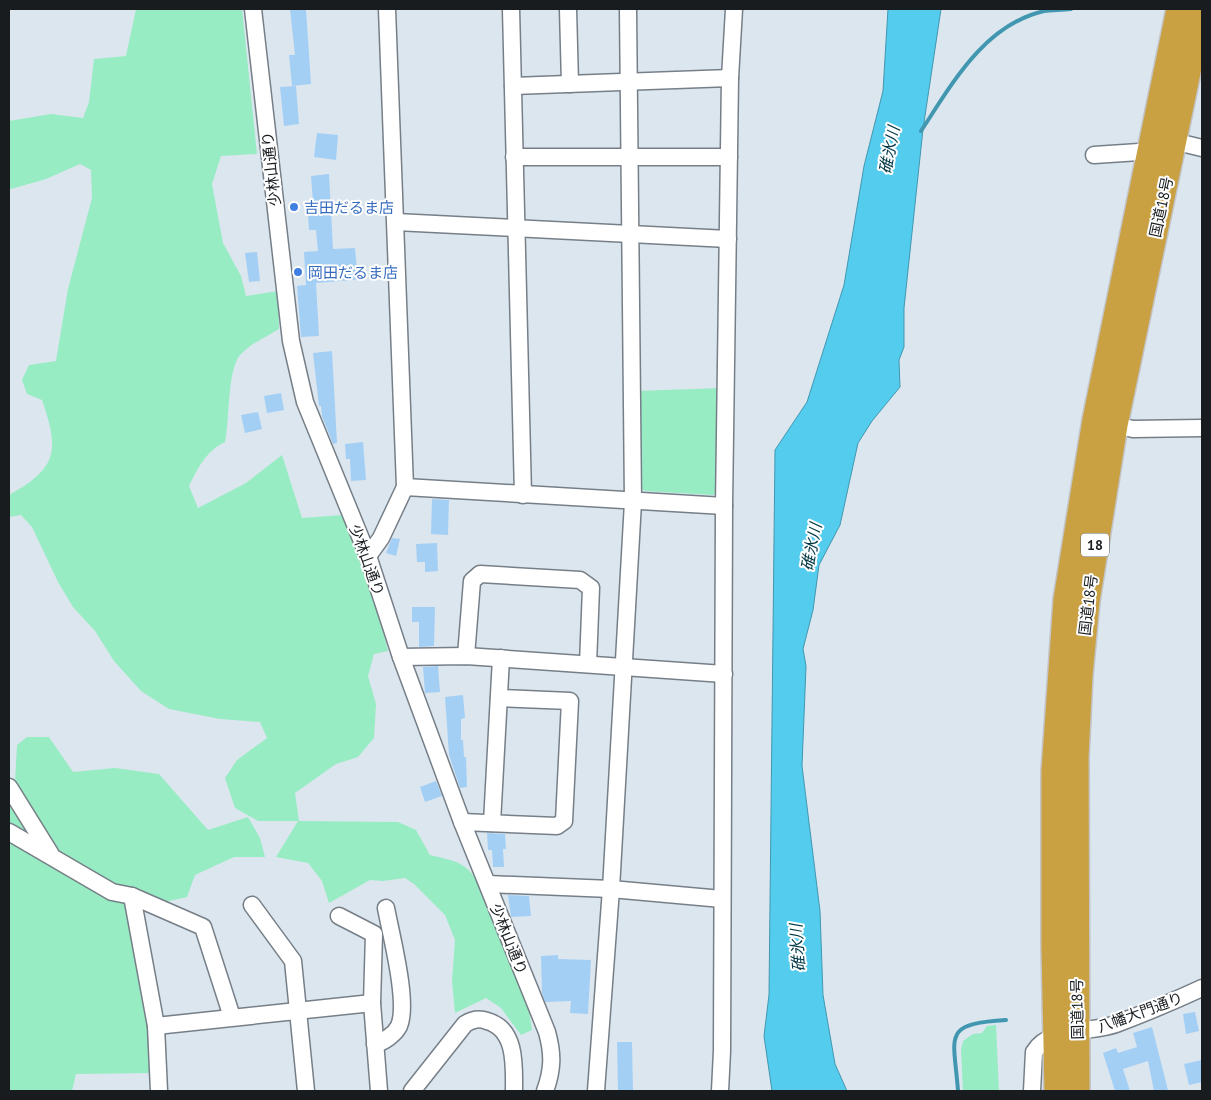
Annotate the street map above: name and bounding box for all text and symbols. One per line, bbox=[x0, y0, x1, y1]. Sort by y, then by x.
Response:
water label: 碓氷川 bbox=[875, 123, 904, 175]
street label: 少林山通り bbox=[258, 131, 284, 207]
street label: 国道18号 bbox=[1145, 175, 1177, 239]
place label: 吉田だるま店 bbox=[304, 198, 394, 217]
marker: 吉田だるま店 bbox=[288, 201, 300, 213]
place label: 岡田だるま店 bbox=[308, 263, 398, 282]
marker: 岡田だるま店 bbox=[292, 266, 304, 278]
water label: 碓氷川 bbox=[797, 520, 826, 572]
street label: 少林山通り bbox=[345, 522, 389, 598]
road number: 18 bbox=[1081, 534, 1109, 556]
street label: 国道18号 bbox=[1075, 573, 1101, 637]
street label: 少林山通り bbox=[486, 901, 532, 977]
water label: 碓氷川 bbox=[785, 921, 809, 973]
street label: 国道18号 bbox=[1067, 978, 1087, 1040]
street label: 八幡大門通り bbox=[1094, 988, 1186, 1036]

